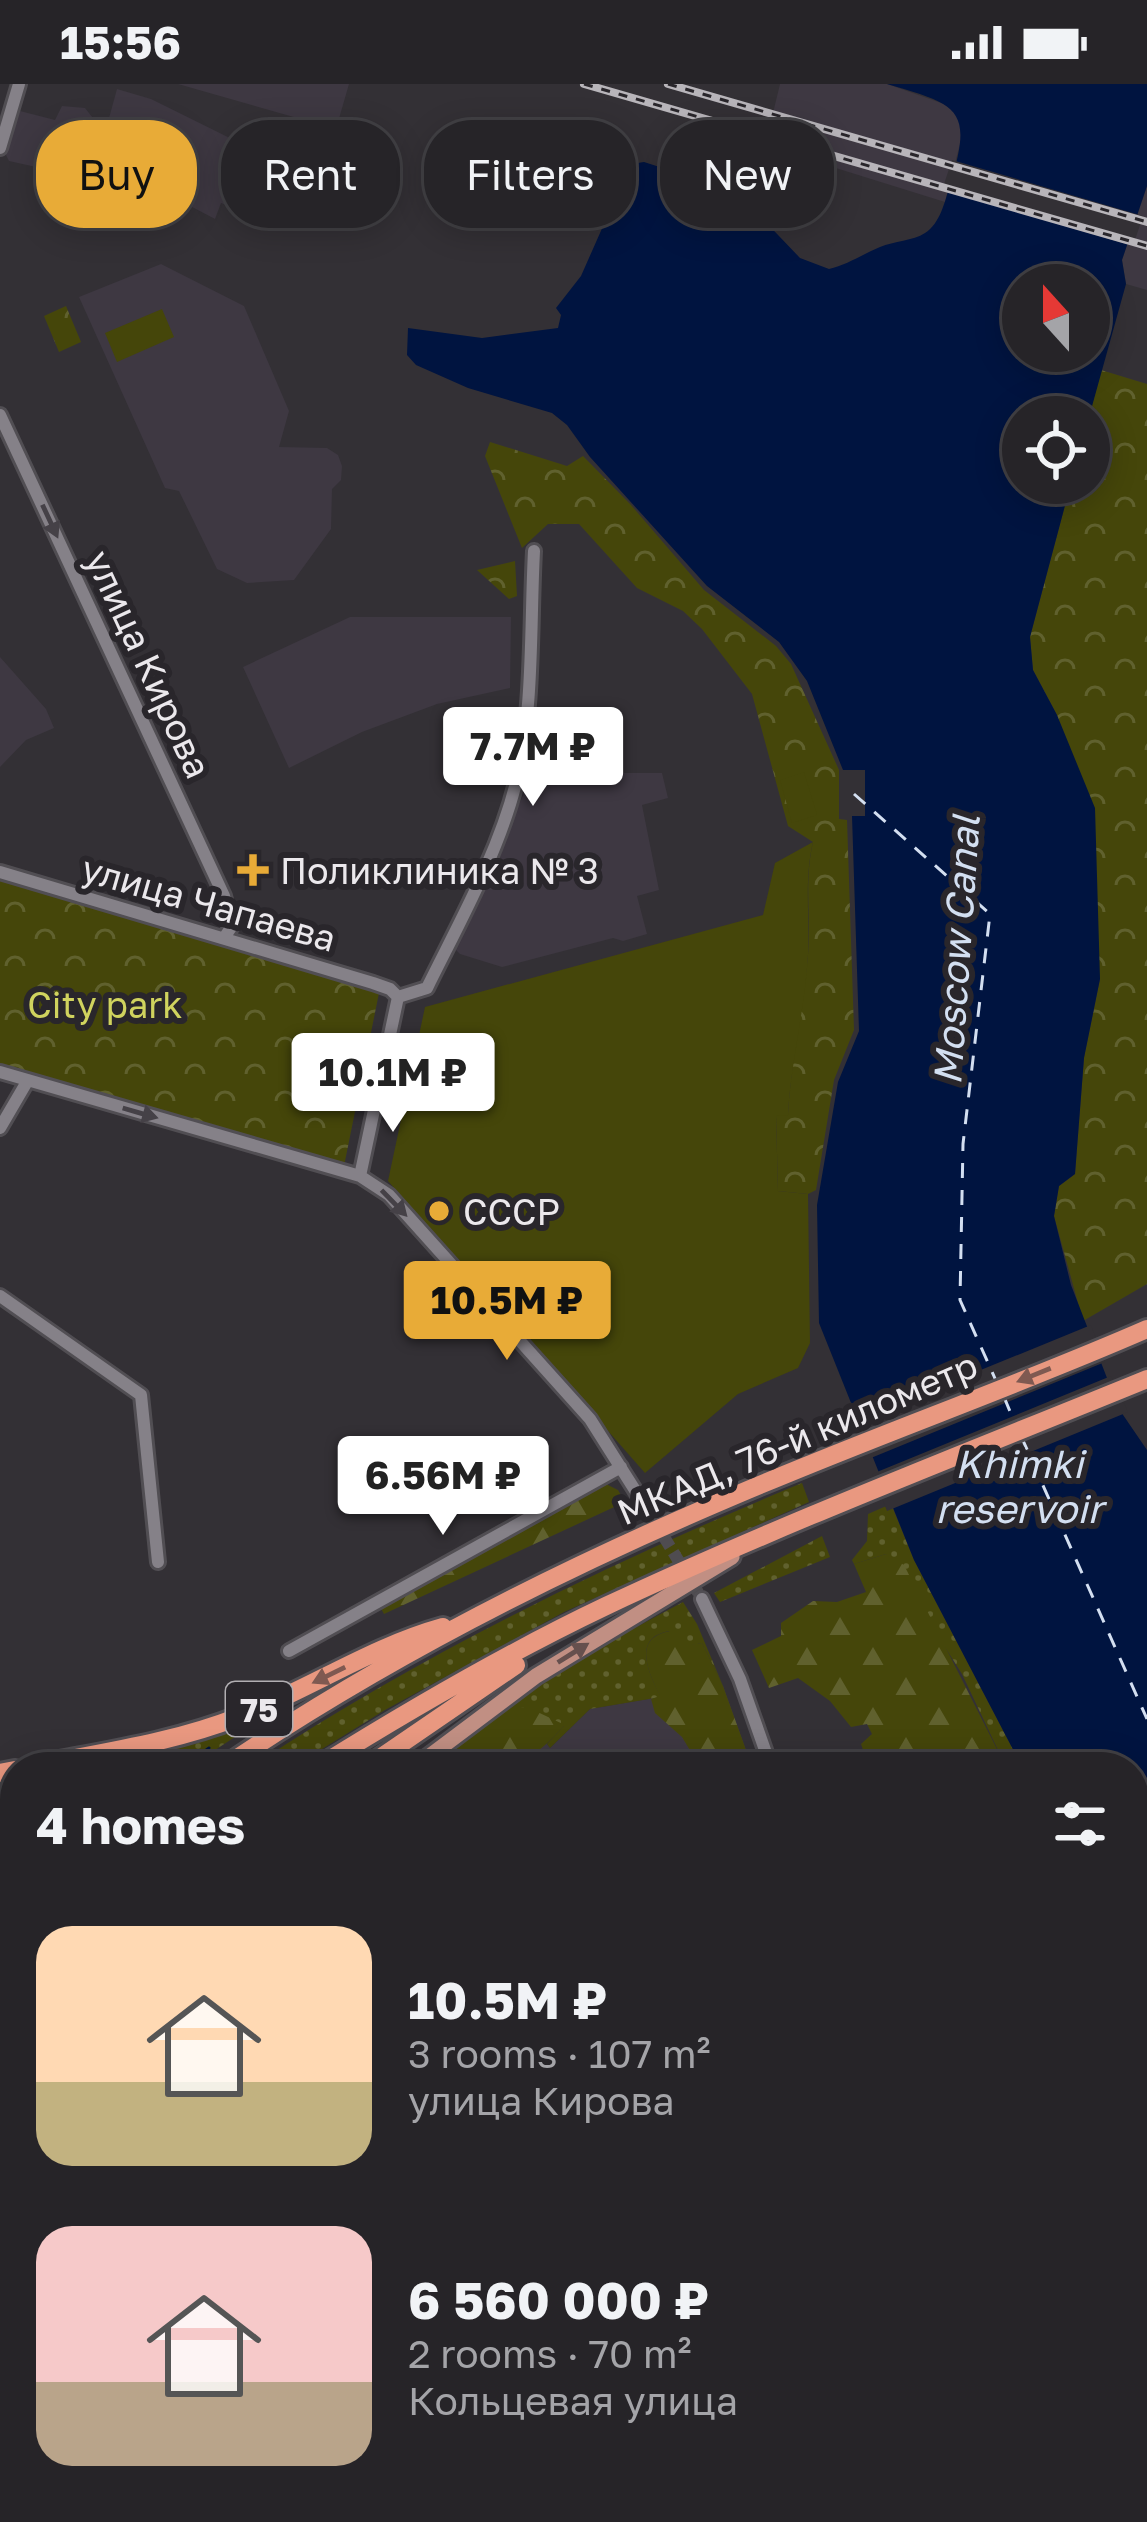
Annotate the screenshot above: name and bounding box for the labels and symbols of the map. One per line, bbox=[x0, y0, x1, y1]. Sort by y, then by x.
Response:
north arrow bbox=[1002, 264, 1110, 372]
one-way arrow bbox=[40, 504, 60, 539]
street label: улица Кирова bbox=[78, 543, 220, 785]
pin: 7.7M ₽ bbox=[435, 707, 631, 809]
water label: Moscow Canal bbox=[923, 812, 989, 1086]
street label: улица Чапаева bbox=[77, 846, 341, 960]
place label: Поликлиника № 3 bbox=[280, 849, 599, 892]
marker: Поликлиника № 3 bbox=[237, 854, 269, 886]
park label: City park bbox=[27, 983, 183, 1026]
pin: 10.1M ₽ bbox=[282, 1033, 504, 1135]
one-way arrow bbox=[122, 1105, 159, 1123]
one-way arrow bbox=[380, 1188, 408, 1217]
place label: СССР bbox=[463, 1190, 560, 1233]
marker: СССР bbox=[426, 1198, 452, 1224]
pin: 10.5M ₽ bbox=[396, 1261, 618, 1363]
street label: МКАД, 76-й километр bbox=[611, 1343, 983, 1533]
one-way arrow bbox=[1015, 1366, 1051, 1385]
pin: 6.56M ₽ bbox=[332, 1436, 554, 1538]
water label: Khimki reservoir bbox=[935, 1440, 1107, 1532]
one-way arrow bbox=[556, 1643, 590, 1664]
one-way arrow bbox=[312, 1665, 347, 1685]
road number: 75 bbox=[226, 1682, 292, 1736]

